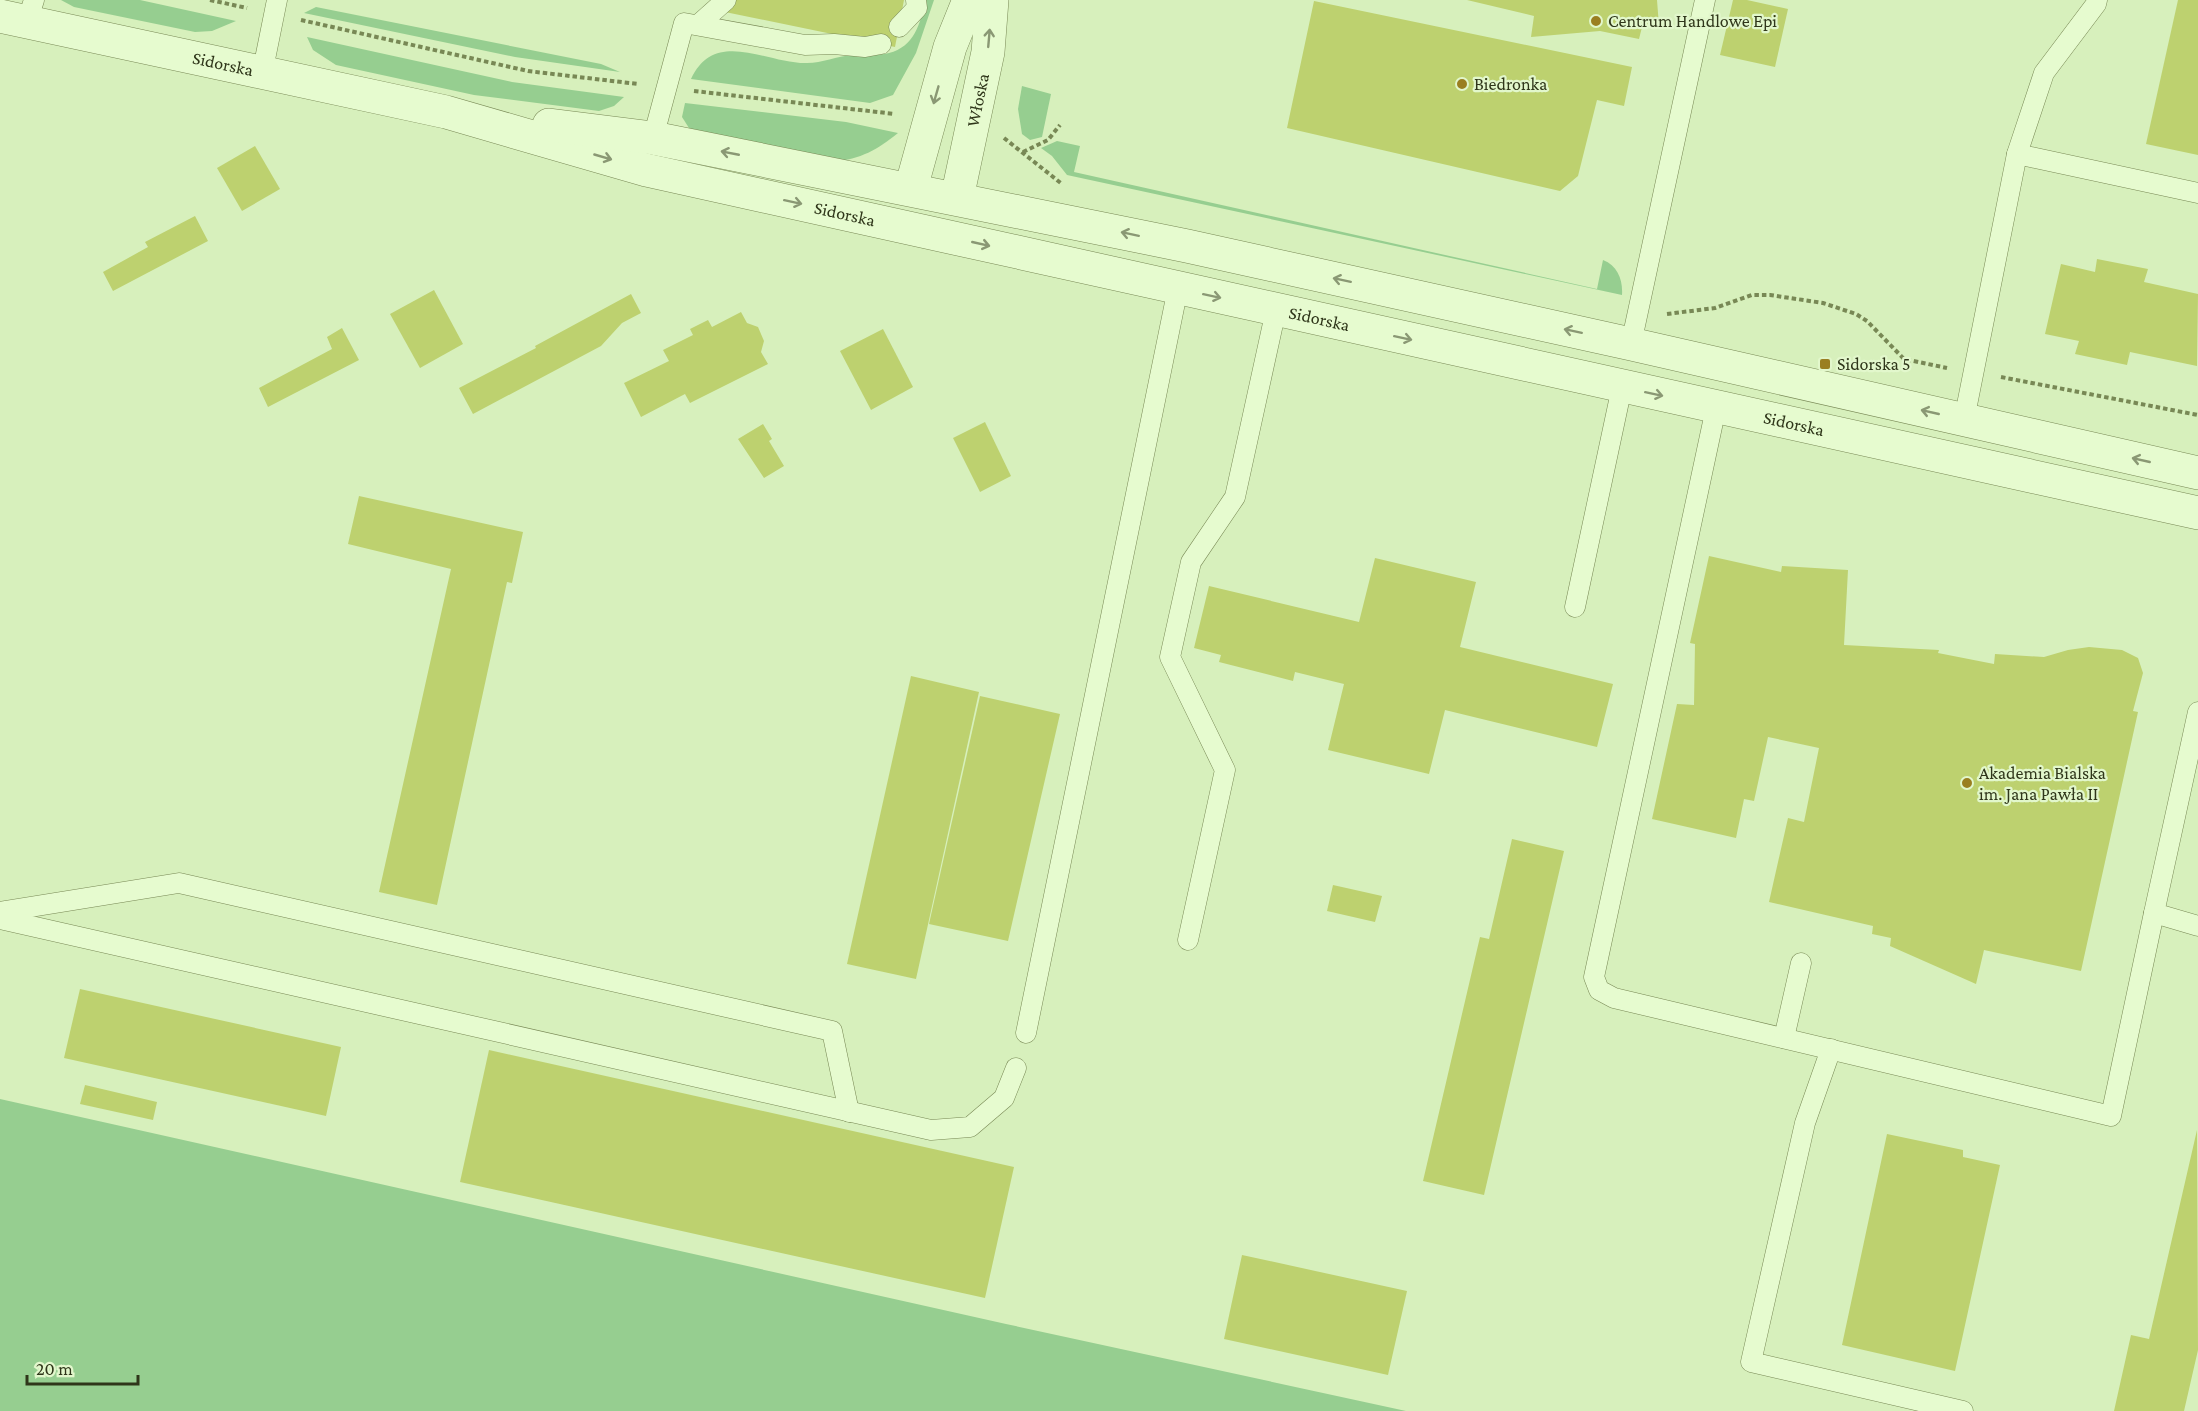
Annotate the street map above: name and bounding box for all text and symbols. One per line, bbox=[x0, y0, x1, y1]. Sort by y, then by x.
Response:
place label: Centrum Handlowe Epi bbox=[1608, 11, 1777, 31]
marker: Centrum Handlowe Epi bbox=[1589, 14, 1603, 28]
one-way arrow bbox=[984, 28, 995, 48]
street label: Sidorska bbox=[191, 48, 255, 80]
street label: Włoska bbox=[962, 72, 993, 129]
place label: Biedronka bbox=[1474, 74, 1547, 94]
marker: Biedronka bbox=[1455, 77, 1469, 91]
one-way arrow bbox=[930, 85, 941, 104]
one-way arrow bbox=[721, 147, 740, 158]
one-way arrow bbox=[593, 152, 612, 163]
one-way arrow bbox=[783, 196, 802, 208]
street label: Sidorska bbox=[812, 197, 877, 230]
one-way arrow bbox=[1121, 228, 1140, 239]
one-way arrow bbox=[971, 238, 990, 250]
one-way arrow bbox=[1333, 274, 1352, 285]
one-way arrow bbox=[1202, 291, 1221, 302]
street label: Sidorska bbox=[1287, 302, 1352, 335]
one-way arrow bbox=[1564, 325, 1583, 337]
one-way arrow bbox=[1392, 333, 1412, 344]
place label: Sidorska 5 bbox=[1837, 354, 1911, 374]
marker: Sidorska 5 bbox=[1818, 357, 1832, 371]
one-way arrow bbox=[1644, 389, 1664, 400]
one-way arrow bbox=[1921, 406, 1940, 418]
street label: Sidorska bbox=[1762, 407, 1826, 440]
one-way arrow bbox=[2132, 454, 2151, 465]
place label: Akademia Bialska im. Jana Pawła II bbox=[1979, 763, 2106, 804]
marker: Akademia Bialska im. Jana Pawła II bbox=[1960, 776, 1974, 790]
scale bar bbox=[27, 1348, 138, 1386]
text: 20 m bbox=[36, 1359, 73, 1379]

